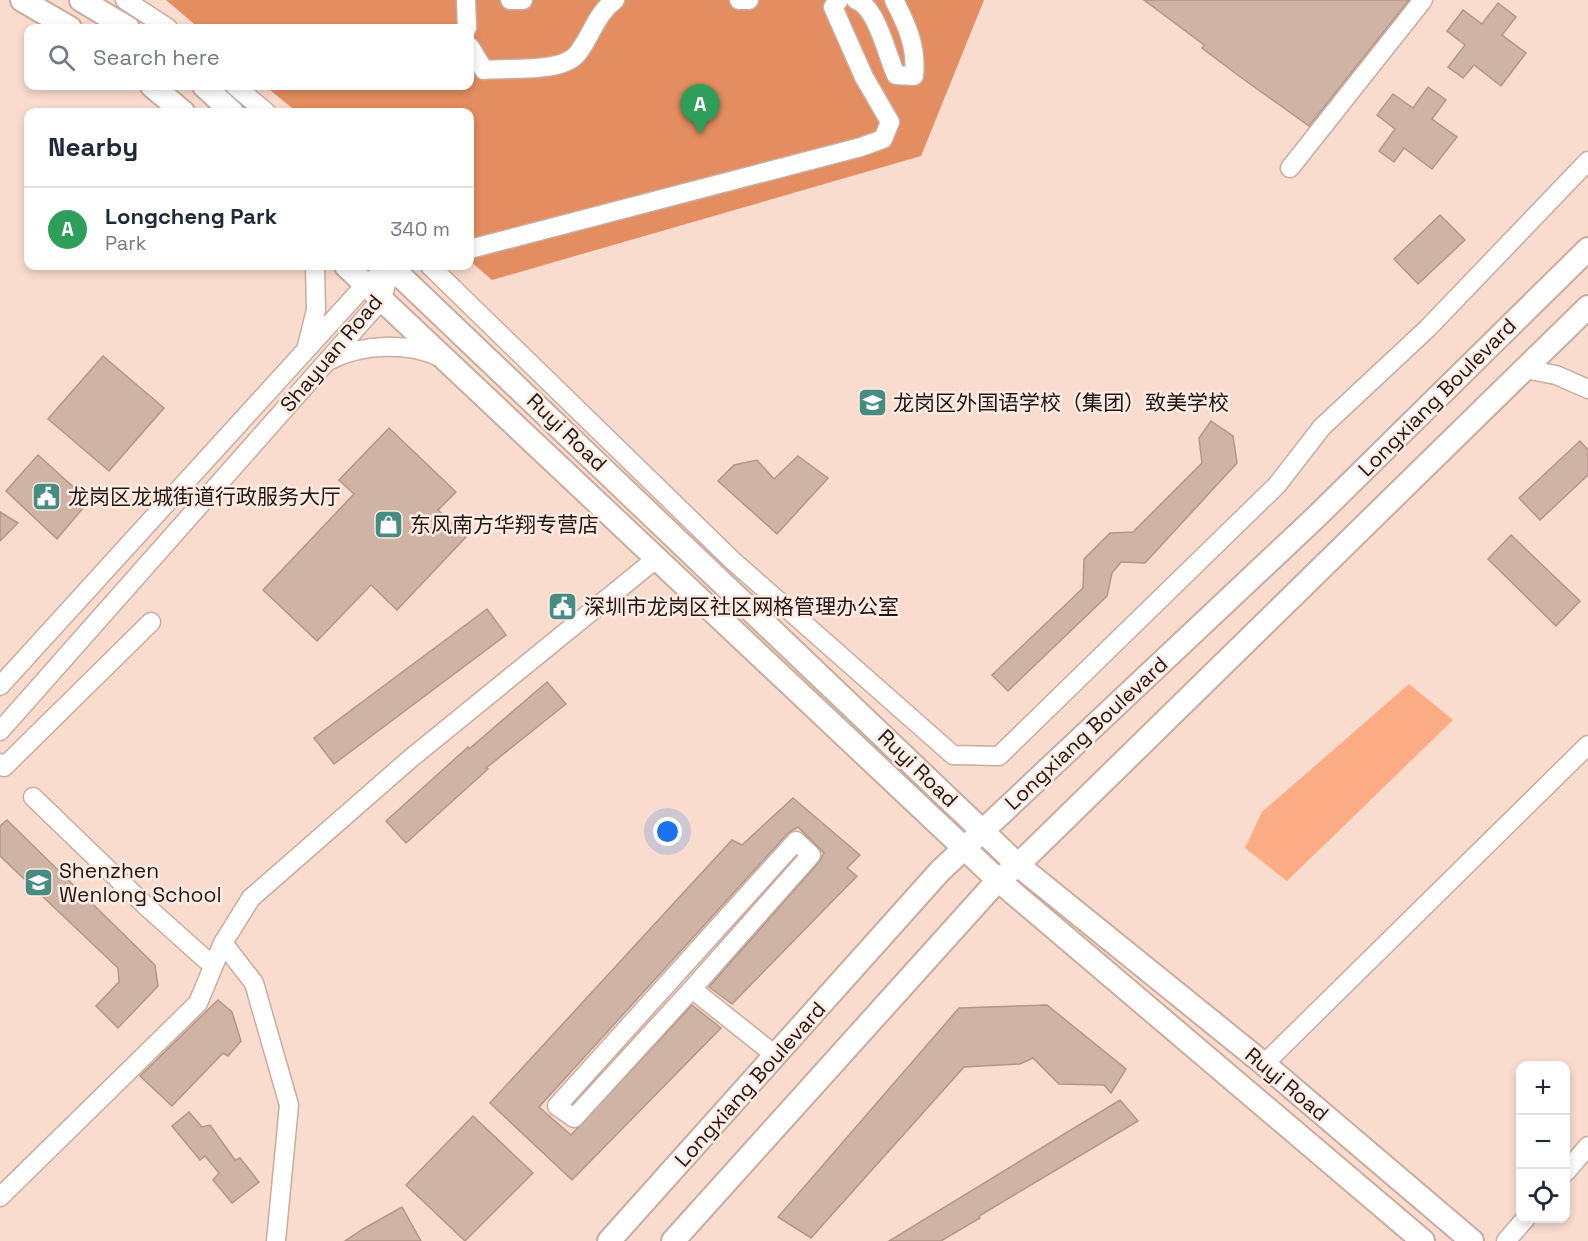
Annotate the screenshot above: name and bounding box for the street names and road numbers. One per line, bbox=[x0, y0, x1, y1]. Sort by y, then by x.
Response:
street label: Shayuan Road bbox=[274, 289, 388, 417]
street label: Longxiang Boulevard bbox=[1352, 312, 1522, 482]
street label: Ruyi Road bbox=[521, 387, 613, 477]
street label: Longxiang Boulevard bbox=[999, 650, 1173, 816]
street label: Ruyi Road bbox=[872, 723, 964, 813]
street label: Longxiang Boulevard bbox=[669, 996, 831, 1172]
street label: Ruyi Road bbox=[1240, 1041, 1334, 1127]

